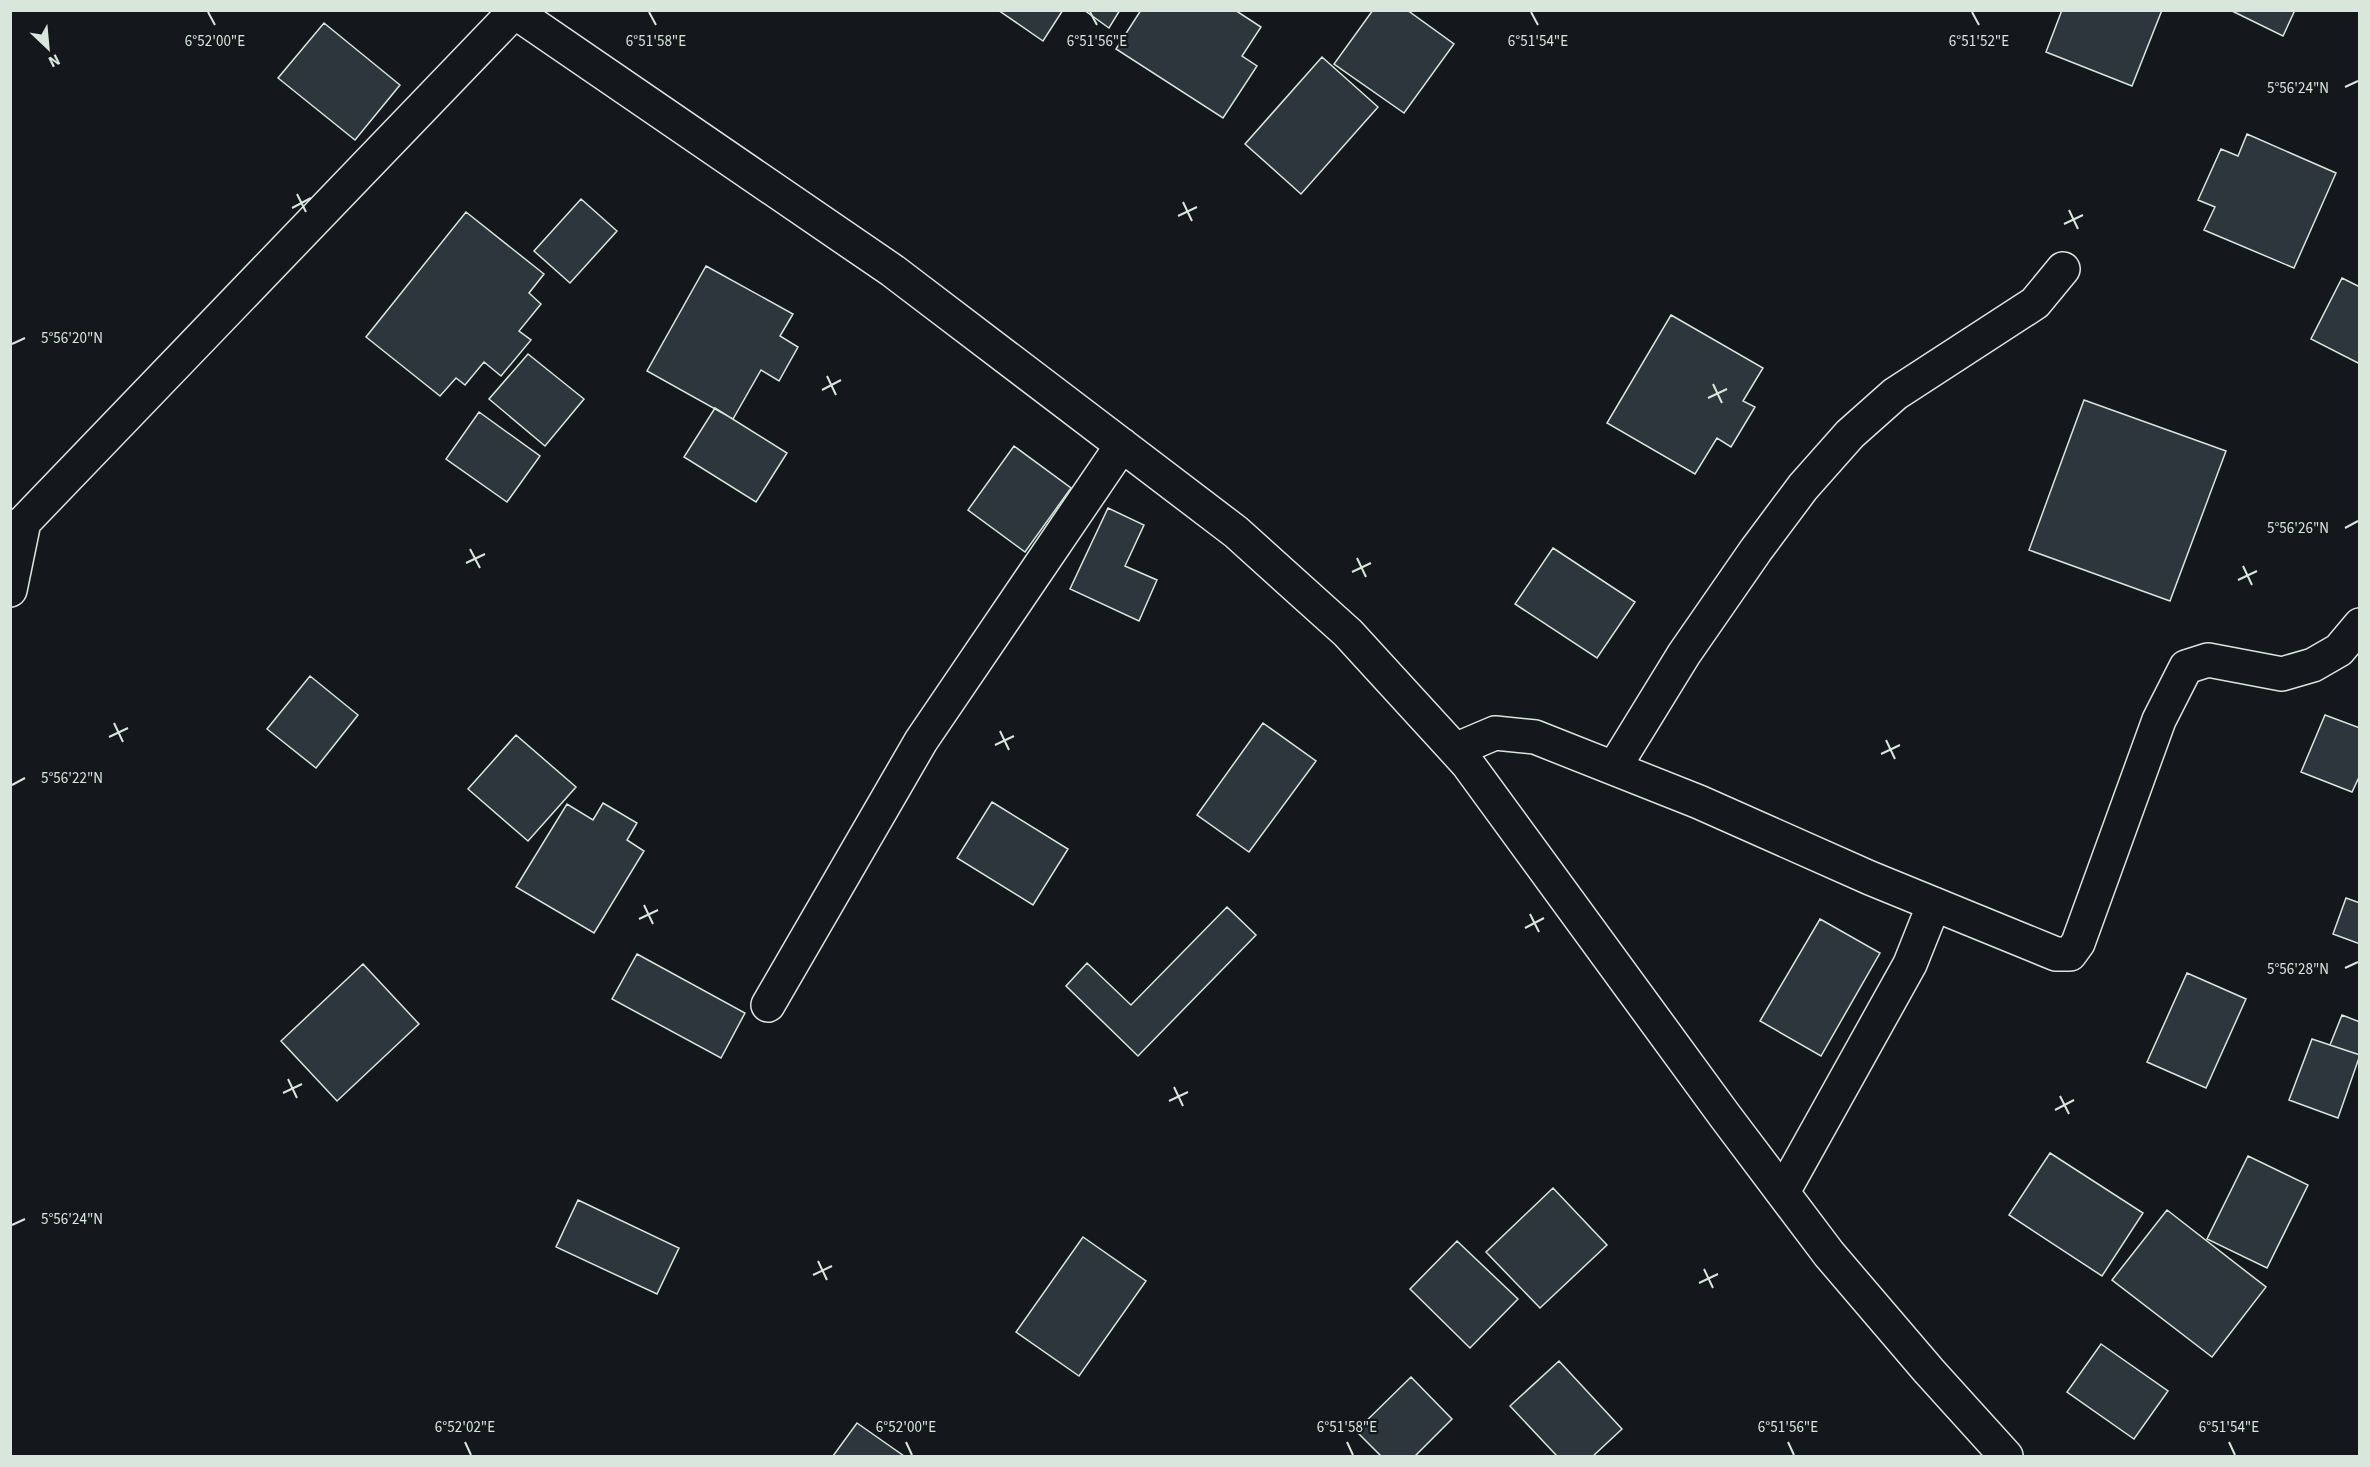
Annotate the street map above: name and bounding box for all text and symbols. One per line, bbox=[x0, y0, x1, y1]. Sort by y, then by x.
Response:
north arrow bbox=[18, 18, 78, 78]
text: 6°52'00"E bbox=[185, 31, 245, 52]
text: 6°51'58"E bbox=[626, 31, 686, 52]
text: 6°51'56"E bbox=[1067, 31, 1127, 52]
text: 6°51'54"E bbox=[1508, 31, 1568, 52]
text: 6°51'52"E bbox=[1949, 31, 2009, 52]
text: N bbox=[45, 48, 64, 73]
text: 5°56'24"N bbox=[2267, 78, 2329, 99]
text: 5°56'20"N bbox=[41, 328, 103, 349]
text: 5°56'26"N bbox=[2267, 518, 2329, 539]
text: 5°56'22"N bbox=[41, 768, 103, 789]
text: 5°56'28"N bbox=[2267, 959, 2329, 980]
text: 5°56'24"N bbox=[41, 1209, 103, 1230]
text: 6°52'02"E bbox=[435, 1417, 495, 1438]
text: 6°52'00"E bbox=[876, 1417, 936, 1438]
text: 6°51'58"E bbox=[1317, 1417, 1377, 1438]
text: 6°51'56"E bbox=[1758, 1417, 1818, 1438]
text: 6°51'54"E bbox=[2199, 1417, 2259, 1438]

